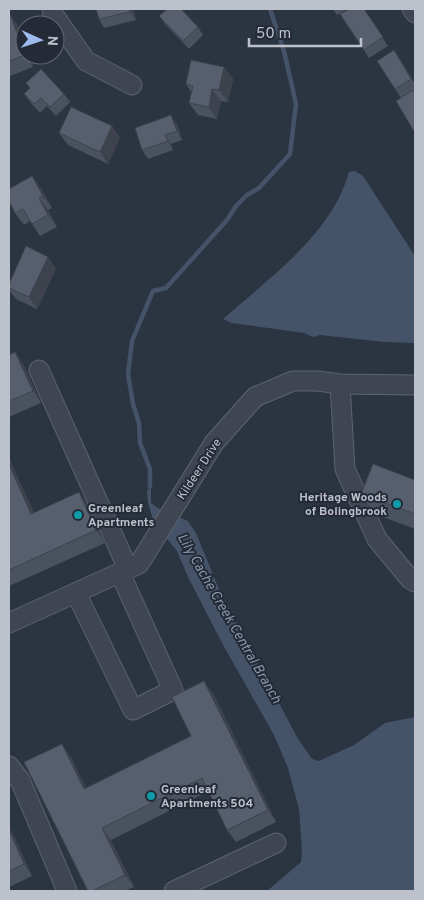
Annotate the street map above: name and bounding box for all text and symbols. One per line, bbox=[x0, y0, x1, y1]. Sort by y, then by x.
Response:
north arrow bbox=[15, 15, 65, 65]
scale bar bbox=[249, 15, 362, 47]
text: 50 m bbox=[256, 25, 291, 44]
text: N bbox=[43, 35, 60, 46]
street label: Kildeer Drive bbox=[174, 436, 226, 503]
place label: Heritage Woods of Bolingbrook bbox=[299, 490, 387, 520]
marker: Heritage Woods of Bolingbrook bbox=[391, 498, 403, 510]
place label: Greenleaf Apartments bbox=[88, 501, 154, 531]
marker: Greenleaf Apartments bbox=[72, 509, 84, 521]
water label: Lily Cache Creek Central Branch bbox=[173, 531, 285, 707]
place label: Greenleaf Apartments 504 bbox=[161, 782, 254, 812]
marker: Greenleaf Apartments 504 bbox=[145, 790, 157, 802]

